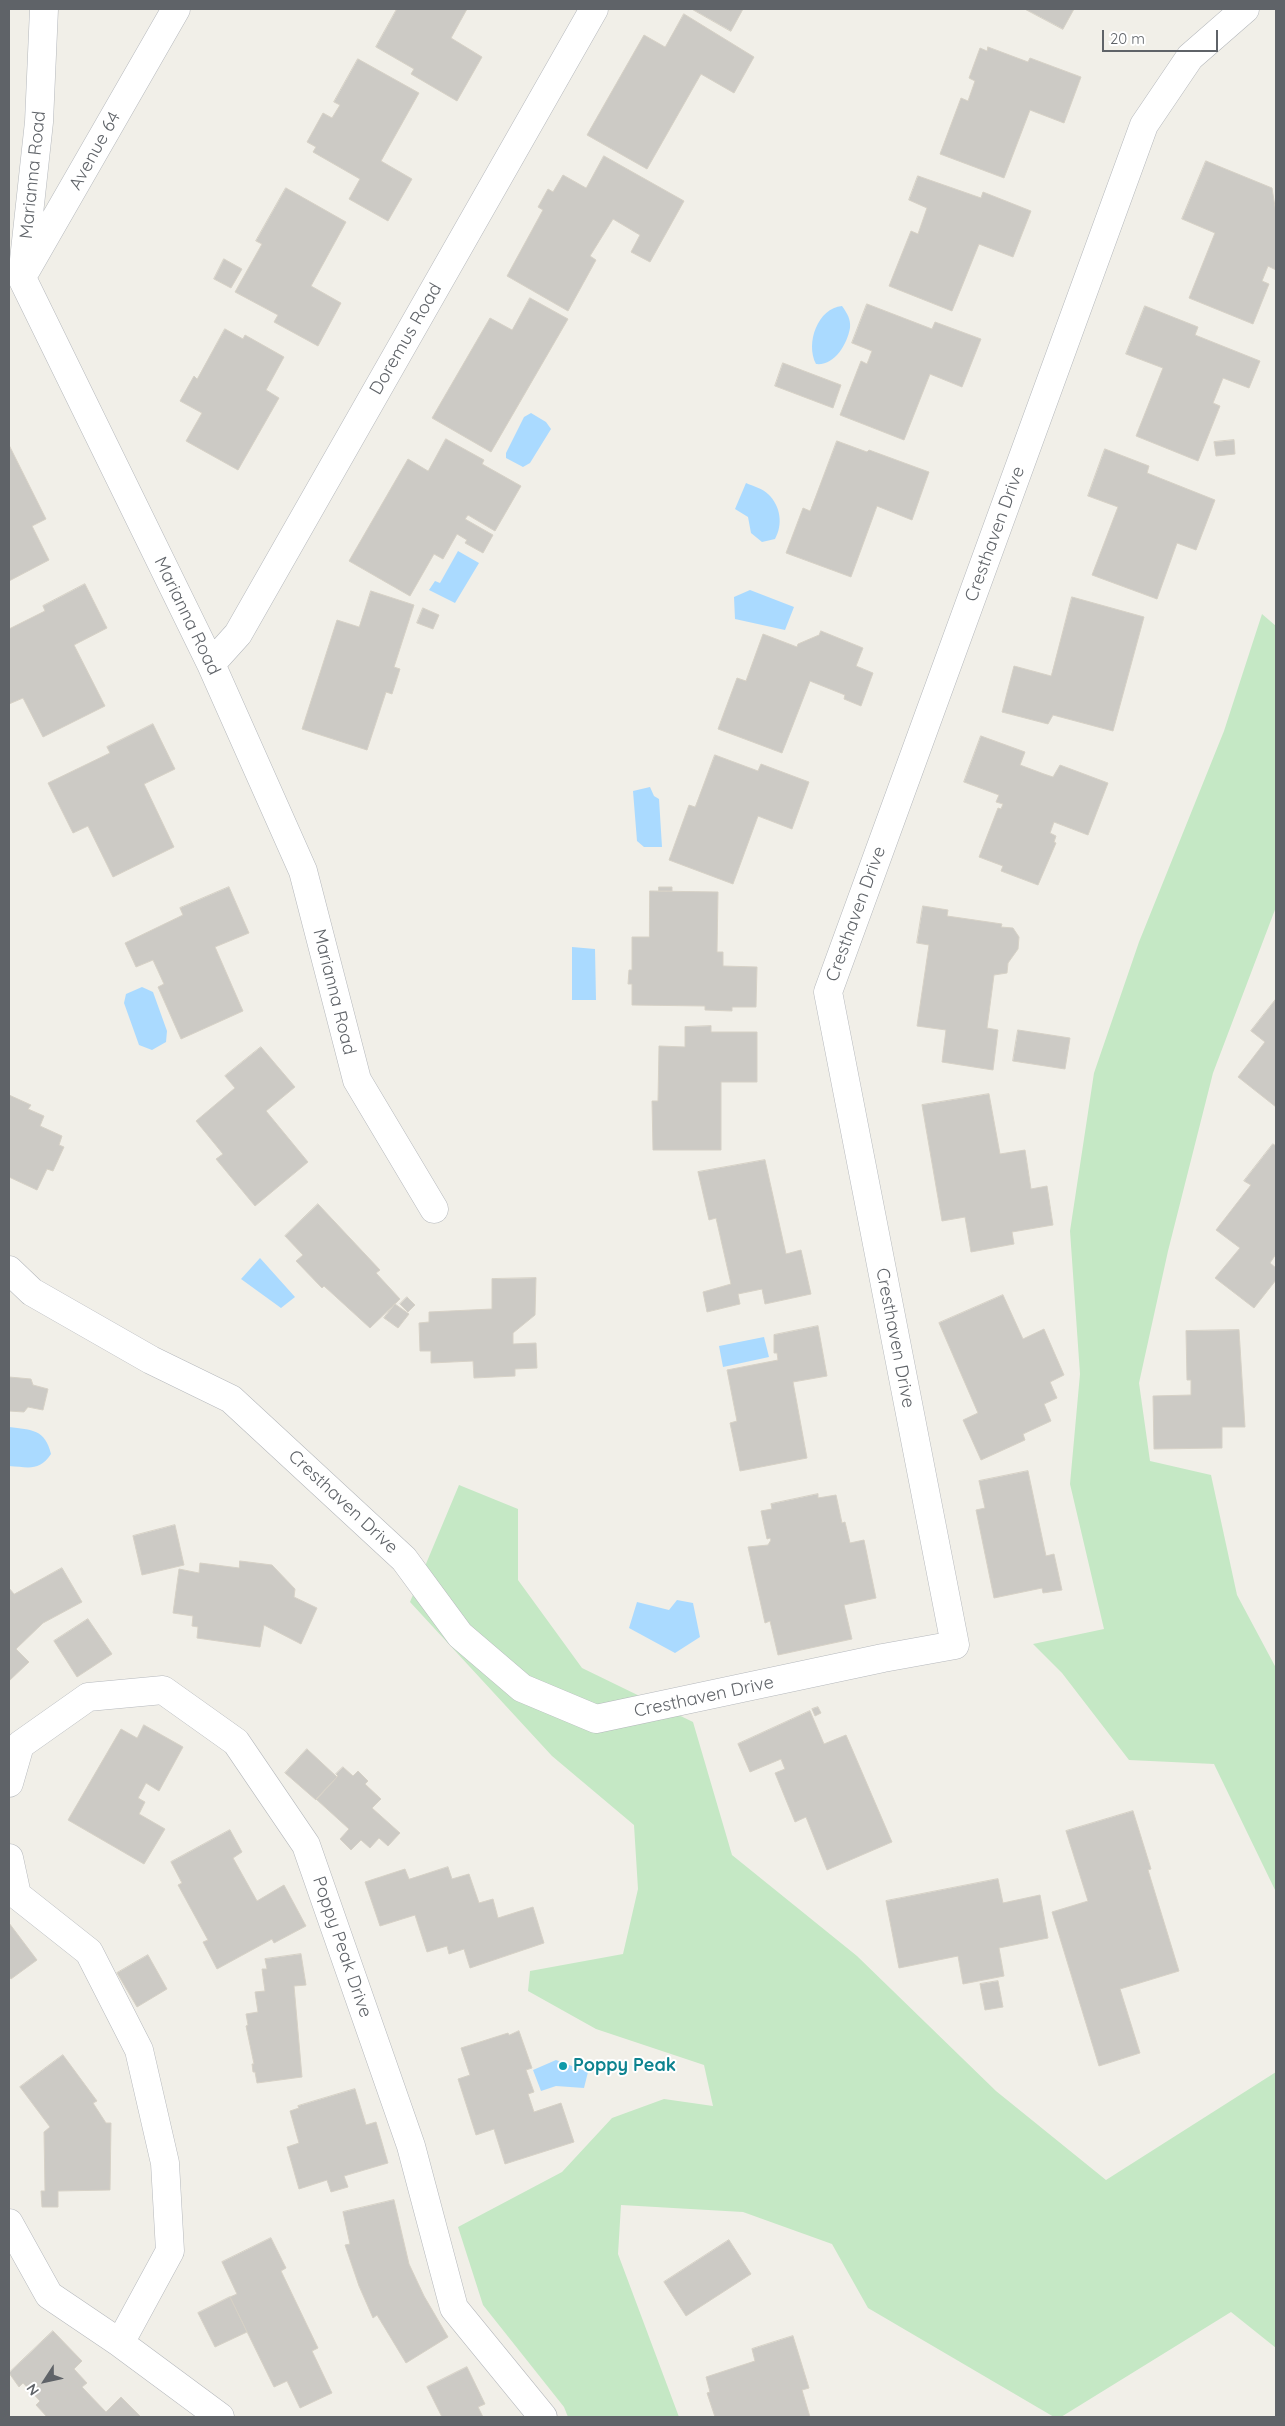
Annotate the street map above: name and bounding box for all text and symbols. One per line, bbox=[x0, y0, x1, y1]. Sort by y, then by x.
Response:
scale bar bbox=[1105, 20, 1221, 52]
text: 20 m bbox=[1110, 29, 1145, 48]
street label: Avenue 64 bbox=[65, 108, 125, 194]
street label: Marianna Road bbox=[16, 110, 50, 240]
street label: Doremus Road bbox=[365, 279, 447, 399]
street label: Cresthaven Drive bbox=[961, 464, 1029, 604]
street label: Marianna Road bbox=[149, 553, 225, 679]
street label: Cresthaven Drive bbox=[822, 844, 890, 984]
street label: Marianna Road bbox=[308, 927, 360, 1057]
street label: Cresthaven Drive bbox=[871, 1266, 919, 1410]
street label: Cresthaven Drive bbox=[284, 1446, 402, 1558]
street label: Cresthaven Drive bbox=[632, 1672, 776, 1722]
street label: Poppy Peak Drive bbox=[308, 1874, 376, 2020]
place label: Poppy Peak bbox=[573, 2055, 676, 2077]
marker: Poppy Peak bbox=[557, 2060, 569, 2072]
north arrow bbox=[20, 2356, 70, 2406]
text: N bbox=[22, 2380, 43, 2399]

